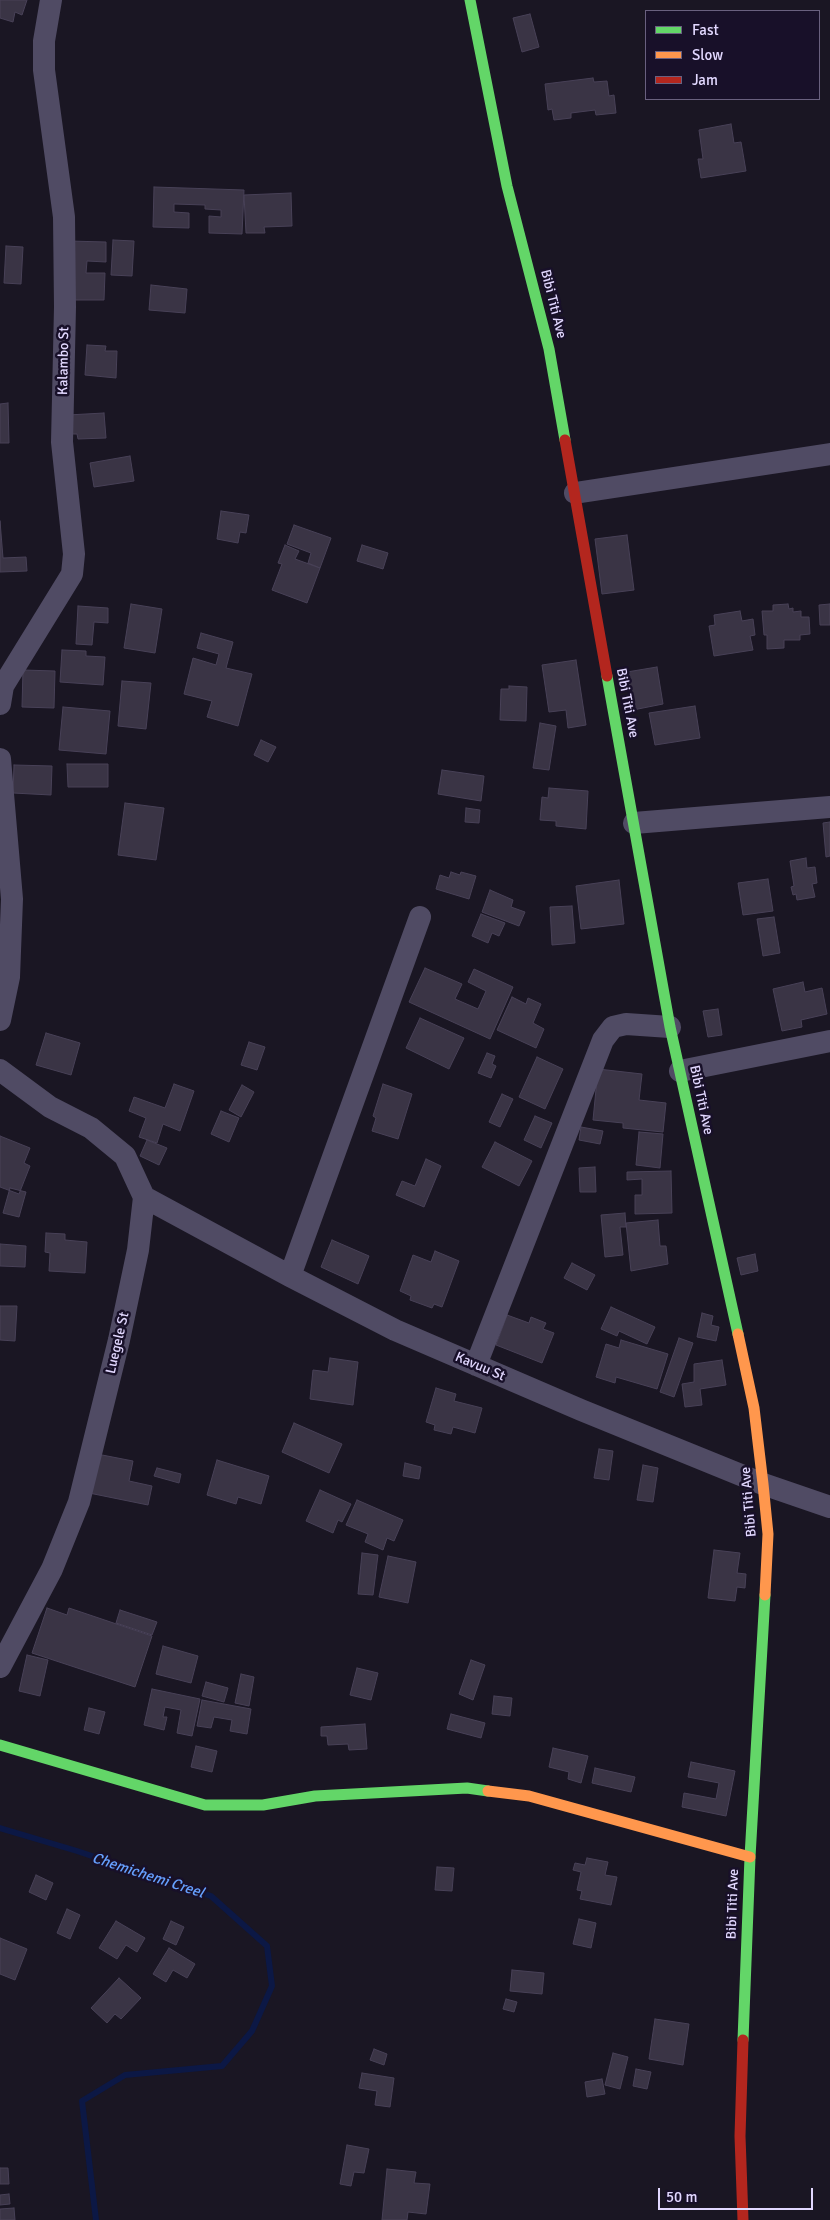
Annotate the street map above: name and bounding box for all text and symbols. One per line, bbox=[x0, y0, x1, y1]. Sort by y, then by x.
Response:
legend bbox=[645, 10, 820, 100]
text: Fast bbox=[692, 21, 719, 39]
text: Slow bbox=[692, 46, 723, 64]
text: Jam bbox=[692, 71, 718, 89]
street label: Bibi Titi Ave bbox=[536, 268, 570, 340]
street label: Kalambo St bbox=[55, 327, 73, 395]
street label: Bibi Titi Ave bbox=[612, 667, 642, 739]
street label: Bibi Titi Ave bbox=[685, 1064, 717, 1136]
street label: Luegele St bbox=[103, 1311, 133, 1375]
street label: Kavuu St bbox=[452, 1349, 508, 1385]
street label: Bibi Titi Ave bbox=[738, 1466, 760, 1538]
water label: Chemichemi Creel bbox=[90, 1849, 206, 1903]
street label: Bibi Titi Ave bbox=[723, 1868, 743, 1940]
scale bar bbox=[660, 2178, 815, 2210]
text: 50 m bbox=[666, 2188, 697, 2206]

